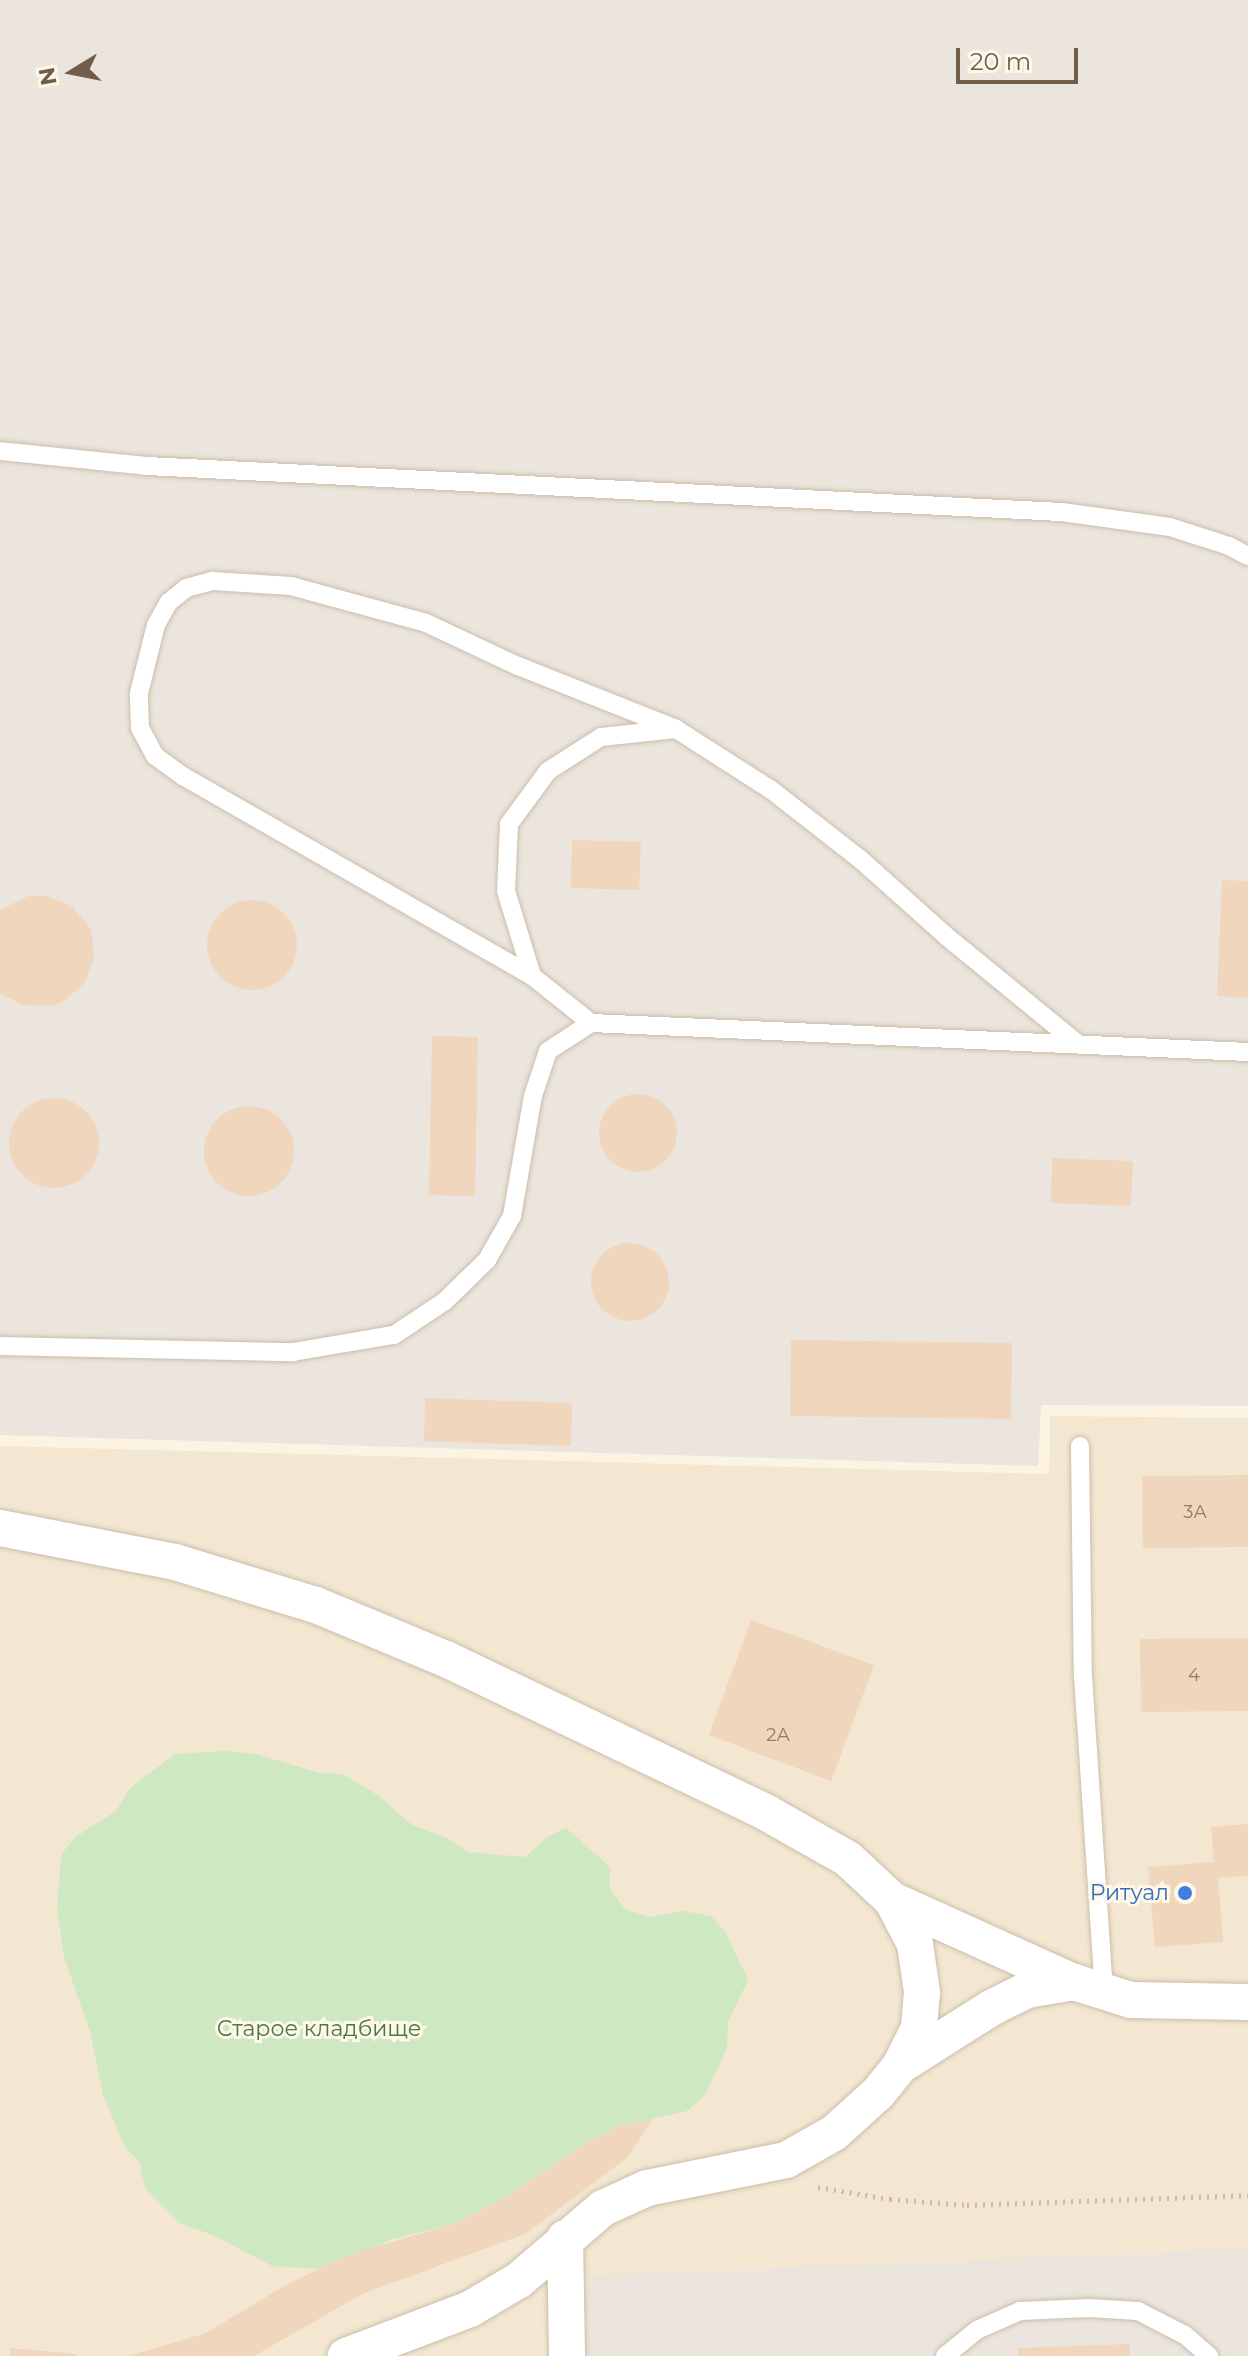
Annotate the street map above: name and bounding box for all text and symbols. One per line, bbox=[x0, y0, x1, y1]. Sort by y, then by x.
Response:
north arrow bbox=[32, 32, 112, 112]
scale bar bbox=[960, 32, 1082, 82]
text: 20 m bbox=[970, 47, 1031, 76]
text: N bbox=[33, 65, 63, 87]
house number: 3А bbox=[1183, 1501, 1207, 1523]
house number: 4 bbox=[1188, 1664, 1200, 1686]
house number: 2А bbox=[766, 1724, 790, 1746]
place label: Ритуал bbox=[1090, 1880, 1169, 1906]
marker: Ритуал bbox=[1176, 1884, 1194, 1902]
park label: Старое кладбище bbox=[217, 2016, 421, 2042]

